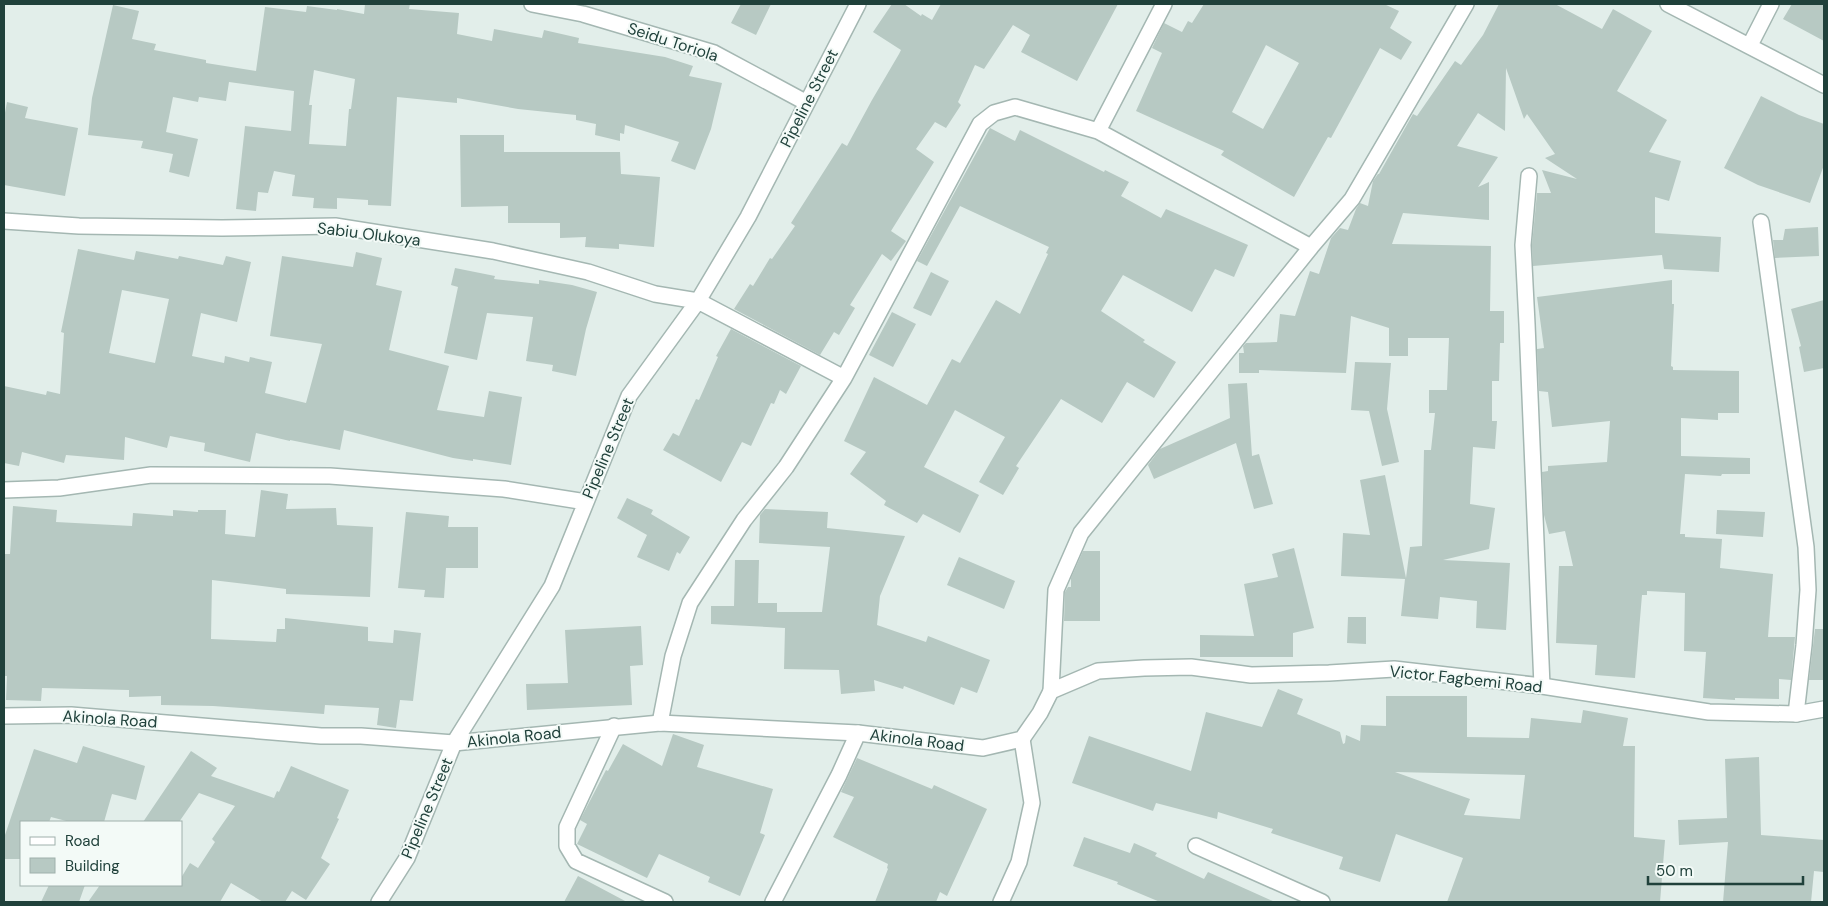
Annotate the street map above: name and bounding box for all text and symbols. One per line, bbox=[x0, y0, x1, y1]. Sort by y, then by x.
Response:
street label: Seidu Toriola bbox=[625, 17, 721, 67]
street label: Pipeline Street bbox=[775, 45, 843, 151]
street label: Sabiu Olukoya bbox=[316, 217, 422, 251]
street label: Pipeline Street bbox=[577, 394, 639, 502]
street label: Victor Fagbemi Road bbox=[1389, 661, 1543, 697]
street label: Akinola Road bbox=[62, 705, 158, 733]
street label: Akinola Road bbox=[466, 722, 562, 752]
street label: Akinola Road bbox=[869, 724, 965, 756]
street label: Pipeline Street bbox=[396, 754, 458, 862]
legend bbox=[20, 821, 182, 886]
text: Road bbox=[65, 831, 100, 851]
scale bar bbox=[1648, 854, 1803, 886]
text: Building bbox=[65, 856, 120, 876]
text: 50 m bbox=[1656, 861, 1693, 881]

